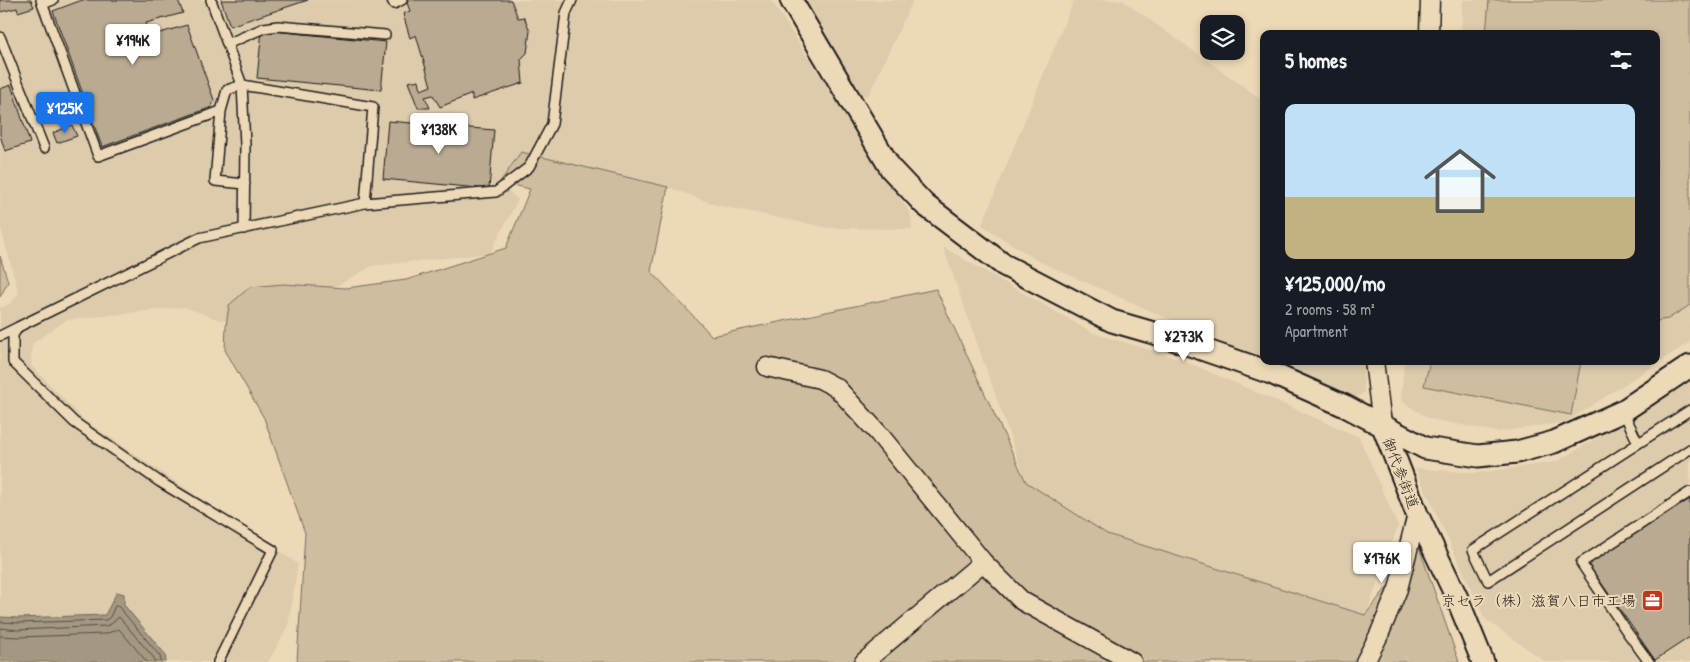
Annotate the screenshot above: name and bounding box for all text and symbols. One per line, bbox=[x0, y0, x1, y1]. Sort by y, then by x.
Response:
map controls bbox=[1200, 15, 1245, 60]
button: layers bbox=[1200, 15, 1245, 60]
pin: ¥194K bbox=[98, 23, 168, 66]
text: ¥194K bbox=[116, 29, 150, 51]
text: 5 homes bbox=[1285, 46, 1347, 75]
icon: filters bbox=[1607, 46, 1635, 74]
pin: ¥125K bbox=[30, 92, 100, 134]
text: ¥125K bbox=[47, 97, 83, 119]
pin: ¥138K bbox=[404, 112, 474, 155]
text: ¥138K bbox=[421, 118, 457, 140]
icon: home bbox=[1415, 136, 1505, 226]
text: ¥125,000/mo bbox=[1285, 269, 1385, 298]
text: 2 rooms · 58 m² bbox=[1285, 298, 1375, 320]
pin: ¥273K bbox=[1149, 320, 1219, 362]
text: Apartment bbox=[1285, 320, 1348, 342]
text: ¥273K bbox=[1165, 325, 1203, 347]
street label: 御代参街道 bbox=[1378, 434, 1424, 512]
pin: ¥176K bbox=[1347, 542, 1417, 584]
text: ¥176K bbox=[1364, 547, 1400, 569]
office icon: 京セラ（株）滋賀八日市工場 bbox=[1640, 588, 1664, 612]
place label: 京セラ（株）滋賀八日市工場 bbox=[1441, 590, 1636, 611]

